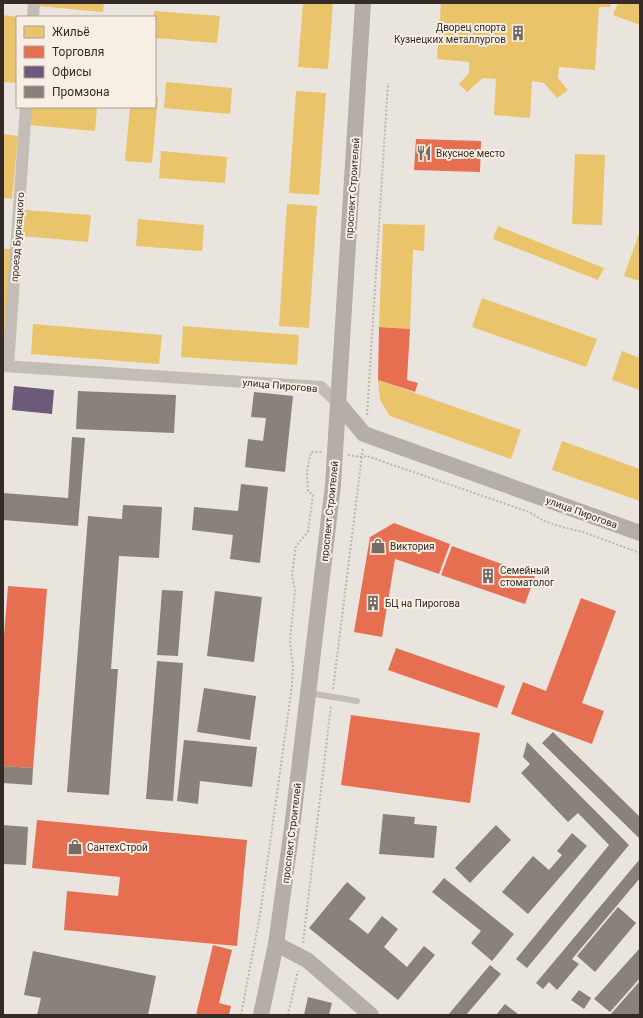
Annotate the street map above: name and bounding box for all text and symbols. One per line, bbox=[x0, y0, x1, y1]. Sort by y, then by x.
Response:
legend bbox=[16, 16, 156, 108]
place label: Дворец спорта Кузнецких металлургов bbox=[394, 22, 506, 45]
building icon: Дворец спорта Кузнецких металлургов bbox=[509, 24, 527, 42]
text: Жильё bbox=[52, 25, 90, 39]
text: Торговля bbox=[52, 45, 104, 59]
text: Офисы bbox=[52, 65, 92, 79]
text: Промзона bbox=[52, 85, 109, 99]
street label: проспект Строителей bbox=[343, 137, 362, 239]
restaurant icon: Вкусное место bbox=[415, 144, 433, 162]
place label: Вкусное место bbox=[436, 148, 505, 159]
street label: проезд Буркацкого bbox=[9, 191, 26, 282]
street label: улица Пирогова bbox=[242, 377, 318, 394]
street label: проспект Строителей bbox=[319, 460, 340, 562]
street label: улица Пирогова bbox=[545, 494, 619, 530]
shop icon: Виктория bbox=[369, 537, 387, 555]
place label: Виктория bbox=[390, 541, 435, 552]
place label: Семейный стоматолог bbox=[500, 565, 555, 588]
building icon: Семейный стоматолог bbox=[479, 567, 497, 585]
building icon: БЦ на Пирогова bbox=[364, 594, 382, 612]
place label: БЦ на Пирогова bbox=[385, 598, 460, 609]
street label: проспект Строителей bbox=[280, 782, 303, 884]
shop icon: СантехСтрой bbox=[66, 838, 84, 856]
place label: СантехСтрой bbox=[87, 842, 148, 853]

